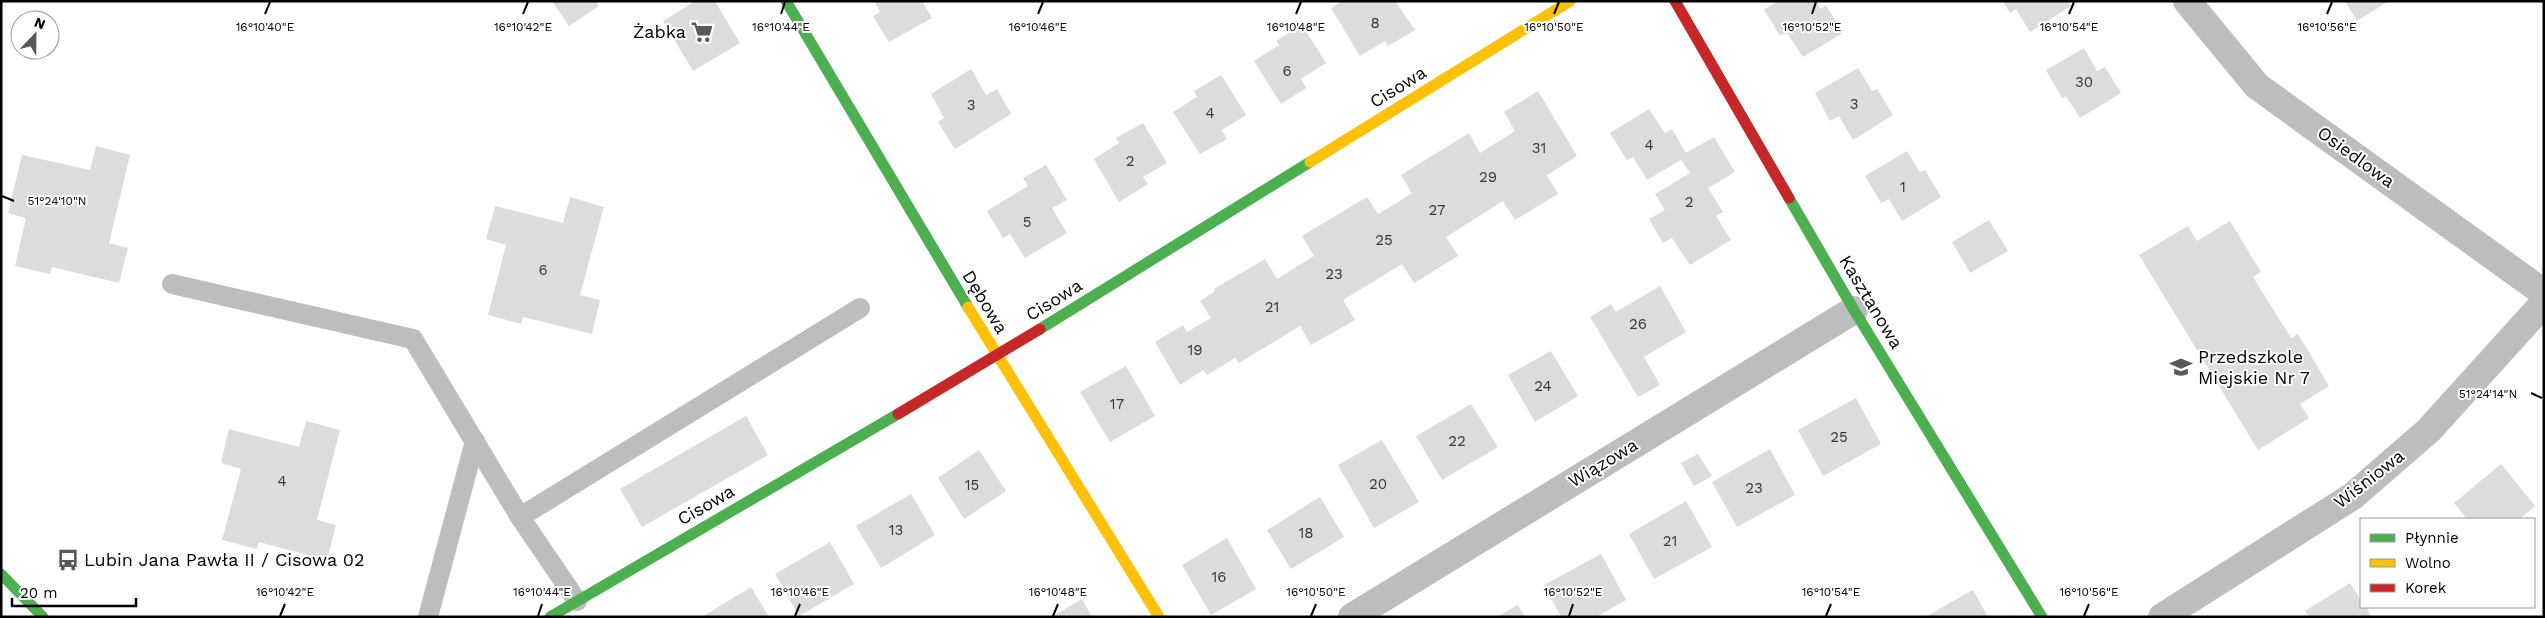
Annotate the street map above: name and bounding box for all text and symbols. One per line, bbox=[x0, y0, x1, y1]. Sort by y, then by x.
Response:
north arrow bbox=[10, 10, 60, 60]
text: N bbox=[32, 14, 48, 32]
house number: 8 bbox=[1370, 14, 1380, 32]
supermarket icon: Żabka bbox=[689, 19, 715, 45]
text: 16°10'40"E bbox=[236, 20, 295, 34]
text: 16°10'42"E bbox=[494, 20, 552, 34]
text: 16°10'44"E bbox=[752, 20, 810, 34]
text: 16°10'46"E bbox=[1009, 20, 1068, 34]
text: 16°10'48"E bbox=[1267, 20, 1326, 34]
text: 16°10'50"E bbox=[1524, 20, 1584, 34]
text: 16°10'52"E bbox=[1783, 20, 1842, 34]
text: 16°10'54"E bbox=[2040, 20, 2099, 34]
text: 16°10'56"E bbox=[2297, 20, 2357, 34]
place label: Żabka bbox=[633, 21, 686, 42]
street label: Cisowa bbox=[1366, 61, 1430, 112]
house number: 6 bbox=[1282, 62, 1292, 80]
house number: 30 bbox=[2075, 73, 2093, 91]
house number: 3 bbox=[1850, 95, 1858, 113]
house number: 3 bbox=[967, 96, 975, 114]
house number: 4 bbox=[1205, 104, 1215, 122]
street label: Osiedlowa bbox=[2314, 122, 2399, 192]
house number: 4 bbox=[1644, 136, 1654, 154]
house number: 31 bbox=[1532, 139, 1546, 157]
house number: 2 bbox=[1126, 152, 1134, 170]
house number: 29 bbox=[1479, 168, 1497, 186]
house number: 1 bbox=[1900, 178, 1906, 196]
house number: 2 bbox=[1685, 193, 1693, 211]
text: 51°24'10"N bbox=[27, 194, 87, 208]
house number: 27 bbox=[1429, 201, 1445, 219]
house number: 5 bbox=[1023, 213, 1031, 231]
house number: 25 bbox=[1375, 231, 1393, 249]
street label: Kasztanowa bbox=[1835, 251, 1908, 352]
house number: 6 bbox=[538, 261, 548, 279]
house number: 23 bbox=[1325, 265, 1343, 283]
street label: Dębowa bbox=[958, 266, 1013, 337]
street label: Cisowa bbox=[1022, 274, 1086, 325]
house number: 21 bbox=[1265, 298, 1279, 316]
house number: 26 bbox=[1629, 315, 1647, 333]
house number: 19 bbox=[1187, 341, 1203, 359]
place label: Przedszkole Miejskie Nr 7 bbox=[2198, 346, 2310, 388]
school or university icon: Przedszkole Miejskie Nr 7 bbox=[2168, 354, 2194, 380]
house number: 24 bbox=[1534, 377, 1552, 395]
text: 51°24'14"N bbox=[2459, 387, 2517, 401]
house number: 17 bbox=[1110, 395, 1124, 413]
house number: 25 bbox=[1830, 428, 1848, 446]
house number: 22 bbox=[1448, 432, 1466, 450]
street label: Wiązowa bbox=[1564, 434, 1641, 491]
street label: Wiśniowa bbox=[2330, 445, 2408, 512]
house number: 4 bbox=[277, 472, 287, 490]
house number: 20 bbox=[1369, 475, 1387, 493]
house number: 15 bbox=[965, 476, 979, 494]
house number: 23 bbox=[1745, 479, 1763, 497]
street label: Cisowa bbox=[674, 480, 738, 529]
legend bbox=[2360, 518, 2535, 608]
house number: 13 bbox=[889, 521, 903, 539]
house number: 18 bbox=[1298, 524, 1314, 542]
text: Płynnie bbox=[2405, 529, 2459, 547]
house number: 21 bbox=[1663, 532, 1677, 550]
bus stop icon: Lubin Jana Pawła II / Cisowa 02 bbox=[55, 547, 81, 573]
place label: Lubin Jana Pawła II / Cisowa 02 bbox=[84, 549, 365, 570]
text: Wolno bbox=[2405, 554, 2451, 572]
house number: 16 bbox=[1212, 568, 1226, 586]
scale bar bbox=[12, 576, 136, 608]
text: Korek bbox=[2405, 579, 2447, 597]
text: 20 m bbox=[20, 584, 58, 602]
text: 16°10'42"E bbox=[256, 585, 314, 599]
text: 16°10'44"E bbox=[513, 585, 571, 599]
text: 16°10'46"E bbox=[771, 585, 830, 599]
text: 16°10'48"E bbox=[1029, 585, 1088, 599]
text: 16°10'50"E bbox=[1286, 585, 1346, 599]
text: 16°10'52"E bbox=[1544, 585, 1603, 599]
text: 16°10'54"E bbox=[1802, 585, 1861, 599]
text: 16°10'56"E bbox=[2059, 585, 2119, 599]

